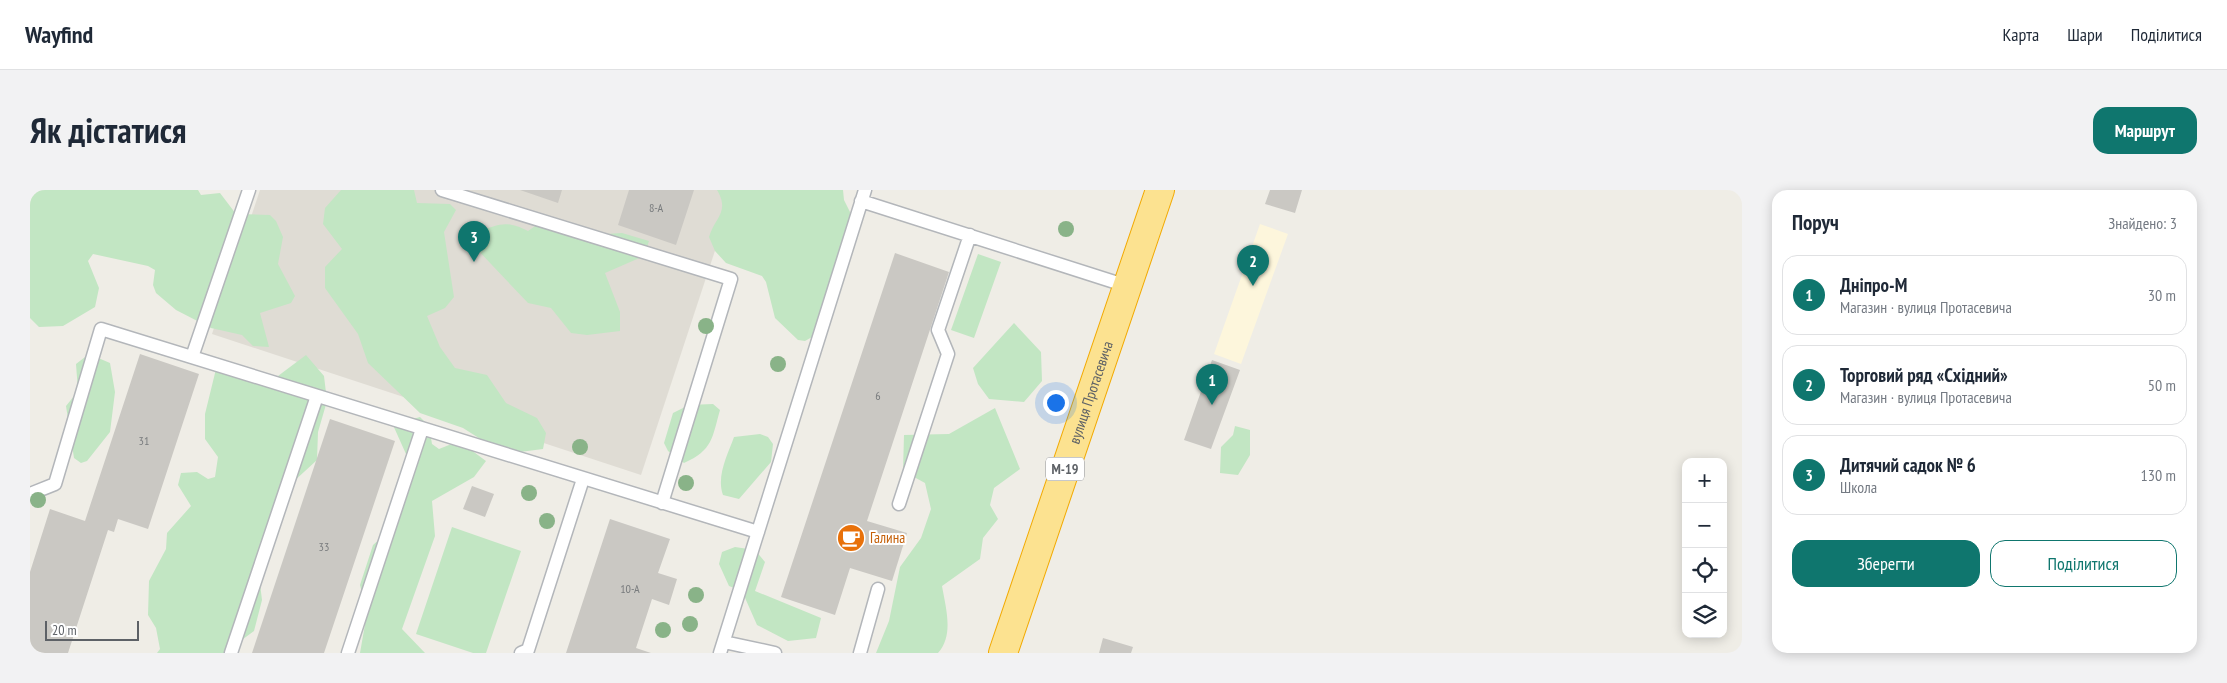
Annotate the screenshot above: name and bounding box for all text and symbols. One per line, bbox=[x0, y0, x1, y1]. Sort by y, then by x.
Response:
text: Wayfind bbox=[25, 19, 93, 50]
text: Карта bbox=[2003, 23, 2039, 46]
text: Шари bbox=[2067, 23, 2103, 46]
text: Поділитися bbox=[2131, 23, 2202, 46]
text: Як дістатися bbox=[30, 107, 186, 153]
button: Маршрут bbox=[2093, 107, 2197, 154]
house number: 8-А bbox=[649, 200, 663, 215]
text: Поруч bbox=[1792, 209, 1839, 236]
text: Знайдено: 3 bbox=[2108, 213, 2177, 233]
pin: 3 bbox=[458, 221, 490, 262]
pin: 2 bbox=[1237, 245, 1269, 286]
text: Дніпро-М bbox=[1840, 273, 1907, 297]
text: 1 bbox=[1805, 285, 1813, 305]
text: 30 m bbox=[2148, 285, 2176, 305]
text: Магазин · вулиця Протасевича bbox=[1840, 297, 2012, 317]
street label: вулиця Протасевича bbox=[1065, 339, 1117, 446]
text: Торговий ряд «Східний» bbox=[1840, 363, 2008, 387]
pin: 1 bbox=[1196, 364, 1228, 405]
text: 2 bbox=[1805, 375, 1813, 395]
text: 50 m bbox=[2148, 375, 2176, 395]
text: Магазин · вулиця Протасевича bbox=[1840, 387, 2012, 407]
house number: 6 bbox=[875, 388, 881, 403]
your location bbox=[1043, 390, 1069, 416]
house number: 31 bbox=[139, 433, 149, 448]
text: Дитячий садок № 6 bbox=[1840, 453, 1976, 477]
road number: М-19 bbox=[1046, 458, 1084, 480]
map controls bbox=[1682, 458, 1727, 638]
button: + bbox=[1682, 458, 1727, 503]
text: 3 bbox=[1805, 465, 1813, 485]
text: 130 m bbox=[2141, 465, 2176, 485]
text: Школа bbox=[1840, 477, 1877, 497]
button: − bbox=[1682, 503, 1727, 548]
cafe icon: Галина bbox=[836, 523, 866, 553]
place label: Галина bbox=[870, 528, 905, 547]
house number: 33 bbox=[319, 539, 329, 554]
button: Зберегти bbox=[1792, 540, 1980, 587]
button: Поділитися bbox=[1990, 540, 2177, 587]
button: locate bbox=[1682, 548, 1727, 593]
house number: 10-А bbox=[620, 581, 640, 596]
button: layers bbox=[1682, 593, 1727, 638]
scale bar bbox=[45, 618, 139, 641]
text: 20 m bbox=[52, 621, 77, 639]

